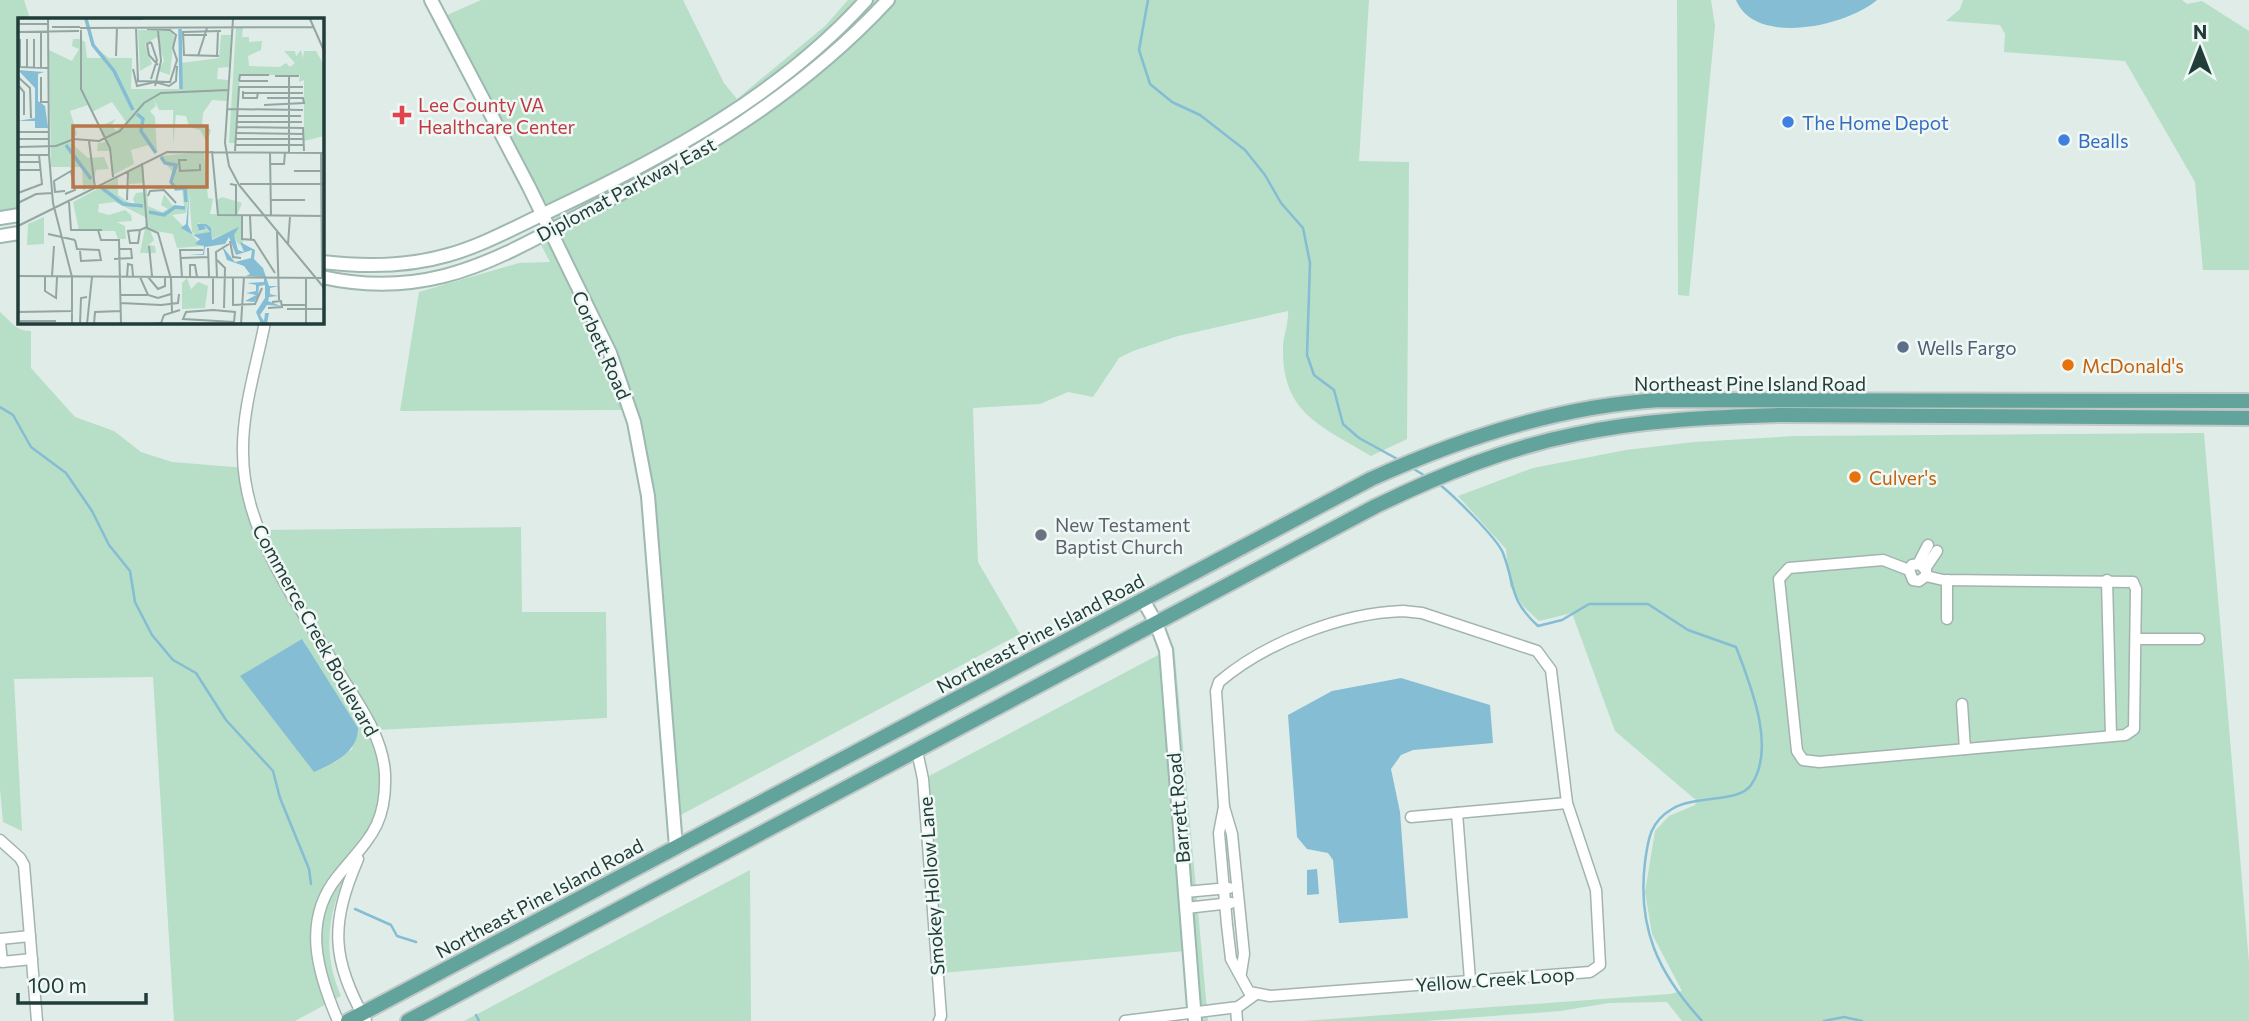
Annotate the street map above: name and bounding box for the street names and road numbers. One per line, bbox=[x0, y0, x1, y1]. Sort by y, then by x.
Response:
street label: Diplomat Parkway East bbox=[532, 132, 720, 246]
street label: Corbett Road bbox=[568, 287, 636, 403]
street label: Northeast Pine Island Road bbox=[1634, 372, 1866, 395]
street label: Commerce Creek Boulevard bbox=[248, 520, 384, 740]
street label: Northeast Pine Island Road bbox=[932, 568, 1148, 698]
street label: Barrett Road bbox=[1162, 752, 1194, 864]
street label: Smokey Hollow Lane bbox=[913, 796, 949, 976]
street label: Northeast Pine Island Road bbox=[431, 833, 647, 963]
street label: Yellow Creek Loop bbox=[1415, 962, 1575, 996]

